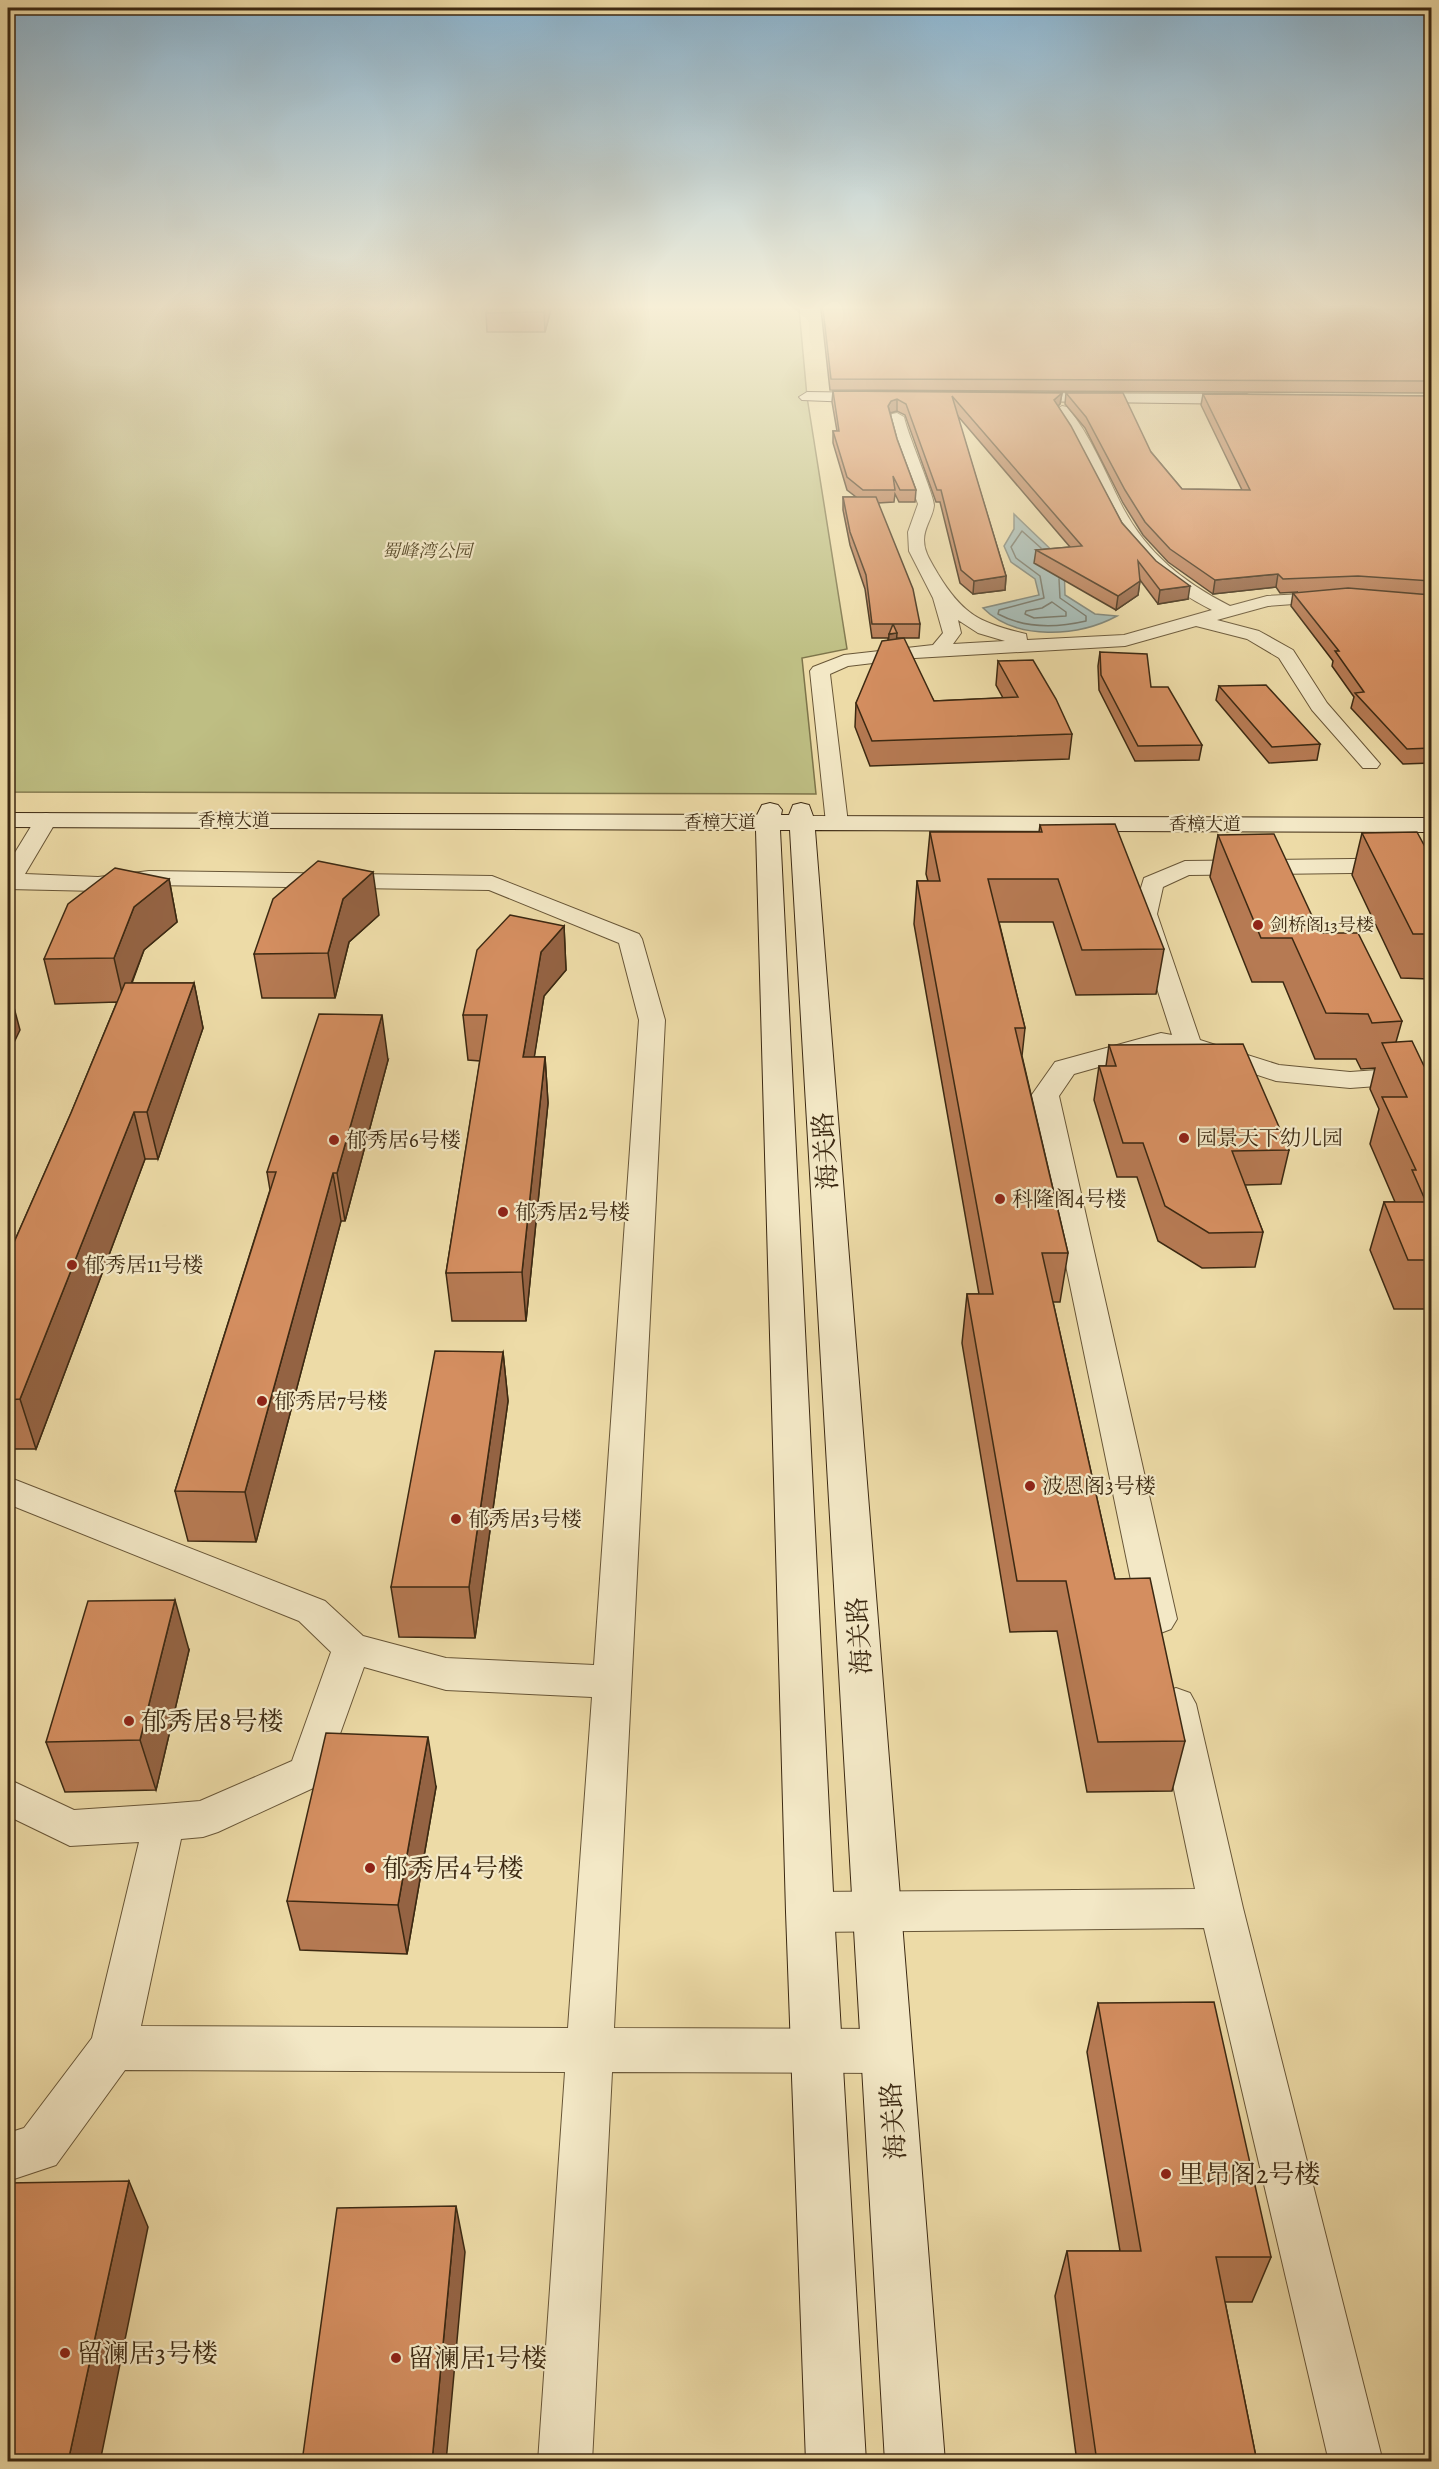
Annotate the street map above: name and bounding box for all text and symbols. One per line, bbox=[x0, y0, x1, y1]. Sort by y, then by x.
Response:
park label: 蜀峰湾公园 bbox=[382, 539, 475, 563]
street label: 香樟大道 bbox=[198, 808, 270, 832]
street label: 香樟大道 bbox=[684, 810, 756, 834]
street label: 香樟大道 bbox=[1169, 812, 1241, 836]
place label: 剑桥阁13号楼 bbox=[1270, 913, 1374, 937]
marker: 剑桥阁13号楼 bbox=[1251, 918, 1265, 932]
street label: 海关路 bbox=[805, 1111, 846, 1191]
place label: 园景天下幼儿园 bbox=[1196, 1124, 1343, 1152]
place label: 郁秀居6号楼 bbox=[346, 1126, 461, 1154]
marker: 园景天下幼儿园 bbox=[1177, 1131, 1191, 1145]
marker: 郁秀居6号楼 bbox=[327, 1133, 341, 1147]
place label: 科隆阁4号楼 bbox=[1012, 1185, 1127, 1213]
marker: 科隆阁4号楼 bbox=[993, 1192, 1007, 1206]
place label: 郁秀居2号楼 bbox=[515, 1198, 630, 1226]
marker: 郁秀居2号楼 bbox=[496, 1205, 510, 1219]
place label: 郁秀居11号楼 bbox=[84, 1251, 203, 1279]
marker: 郁秀居11号楼 bbox=[65, 1258, 79, 1272]
place label: 郁秀居7号楼 bbox=[274, 1387, 388, 1415]
marker: 郁秀居7号楼 bbox=[255, 1394, 269, 1408]
place label: 波恩阁3号楼 bbox=[1042, 1472, 1156, 1500]
marker: 波恩阁3号楼 bbox=[1023, 1479, 1037, 1493]
place label: 郁秀居3号楼 bbox=[468, 1505, 582, 1533]
marker: 郁秀居3号楼 bbox=[449, 1512, 463, 1526]
street label: 海关路 bbox=[839, 1596, 880, 1676]
place label: 郁秀居8号楼 bbox=[141, 1704, 284, 1739]
marker: 郁秀居8号楼 bbox=[122, 1714, 136, 1728]
place label: 郁秀居4号楼 bbox=[382, 1851, 524, 1886]
marker: 郁秀居4号楼 bbox=[363, 1861, 377, 1875]
street label: 海关路 bbox=[873, 2081, 914, 2161]
place label: 里昂阁2号楼 bbox=[1178, 2157, 1320, 2192]
marker: 里昂阁2号楼 bbox=[1159, 2167, 1173, 2181]
place label: 留澜居3号楼 bbox=[77, 2336, 218, 2371]
place label: 留澜居1号楼 bbox=[408, 2341, 547, 2376]
marker: 留澜居3号楼 bbox=[58, 2346, 72, 2360]
marker: 留澜居1号楼 bbox=[389, 2351, 403, 2365]

